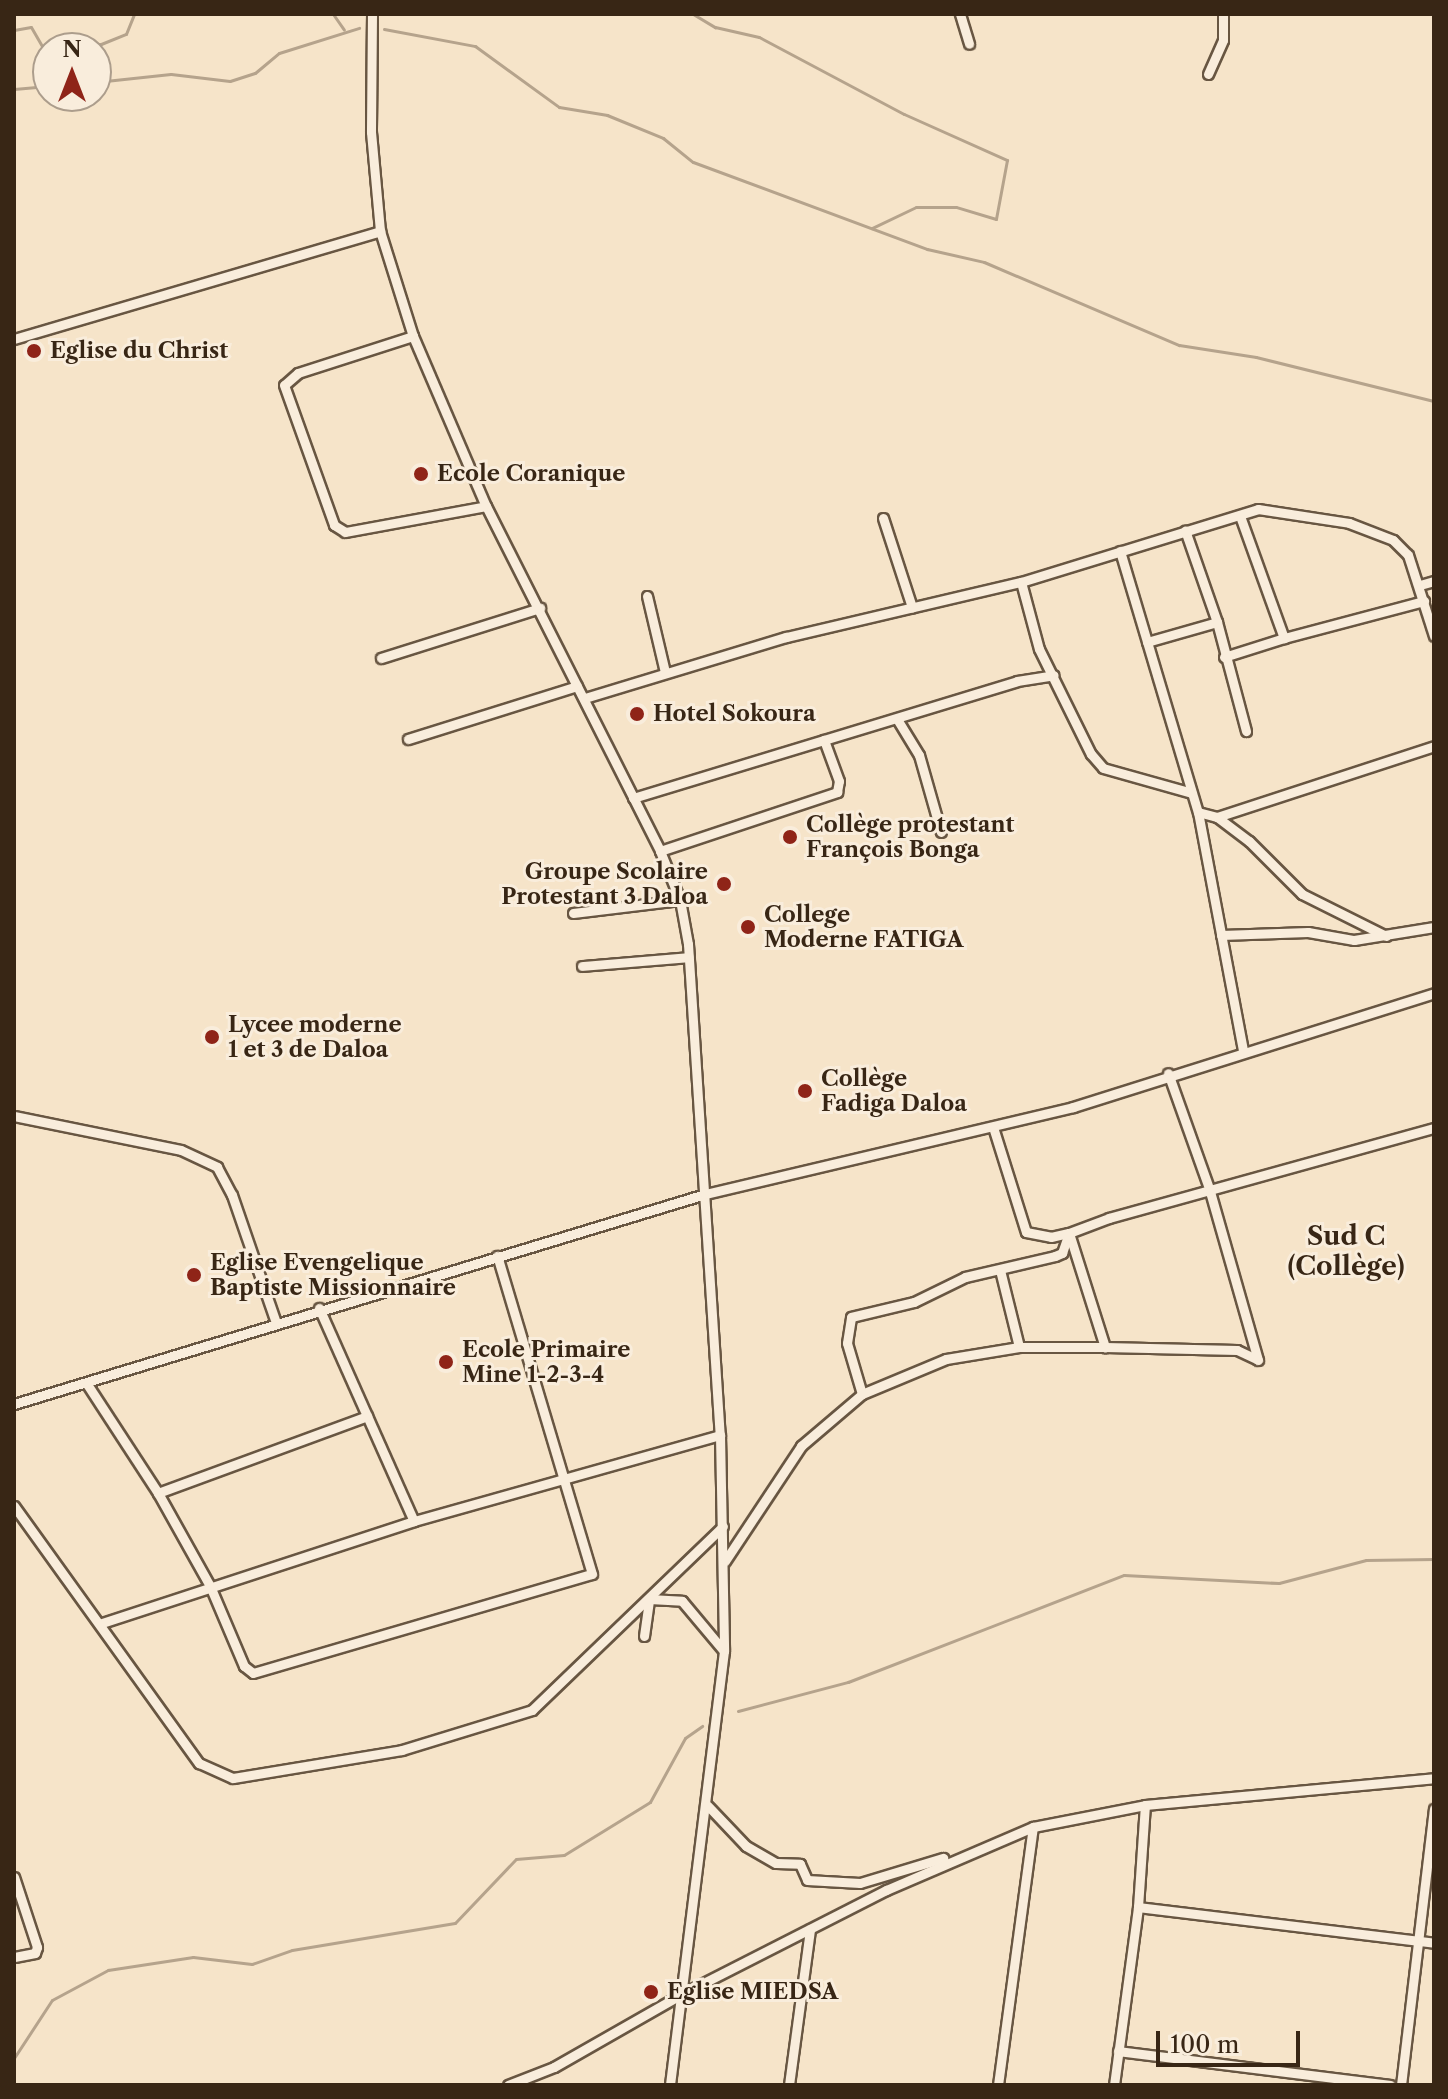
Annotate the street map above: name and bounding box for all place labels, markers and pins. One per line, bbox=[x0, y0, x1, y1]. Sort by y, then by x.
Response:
place label: Eglise du Christ bbox=[50, 338, 228, 364]
marker: Eglise du Christ bbox=[25, 342, 43, 360]
place label: Ecole Coranique bbox=[437, 461, 625, 487]
marker: Ecole Coranique bbox=[412, 465, 430, 483]
place label: Hotel Sokoura bbox=[653, 701, 816, 727]
marker: Hotel Sokoura bbox=[628, 705, 646, 723]
place label: Collège protestant François Bonga bbox=[806, 811, 1014, 862]
marker: Collège protestant François Bonga bbox=[781, 828, 799, 846]
place label: Groupe Scolaire Protestant 3 Daloa bbox=[501, 858, 708, 910]
marker: Groupe Scolaire Protestant 3 Daloa bbox=[715, 875, 733, 893]
place label: College Moderne FATIGA bbox=[764, 901, 964, 952]
marker: College Moderne FATIGA bbox=[739, 918, 757, 936]
place label: Lycee moderne 1 et 3 de Daloa bbox=[228, 1011, 402, 1062]
marker: Lycee moderne 1 et 3 de Daloa bbox=[203, 1028, 221, 1046]
place label: Collège Fadiga Daloa bbox=[821, 1065, 967, 1116]
marker: Collège Fadiga Daloa bbox=[796, 1082, 814, 1100]
place label: Eglise Evengelique Baptiste Missionnaire bbox=[210, 1249, 456, 1300]
marker: Eglise Evengelique Baptiste Missionnaire bbox=[185, 1266, 203, 1284]
place label: Ecole Primaire Mine 1-2-3-4 bbox=[462, 1336, 630, 1388]
marker: Ecole Primaire Mine 1-2-3-4 bbox=[437, 1353, 455, 1371]
place label: Eglise MIEDSA bbox=[667, 1979, 838, 2005]
marker: Eglise MIEDSA bbox=[642, 1983, 660, 2001]

